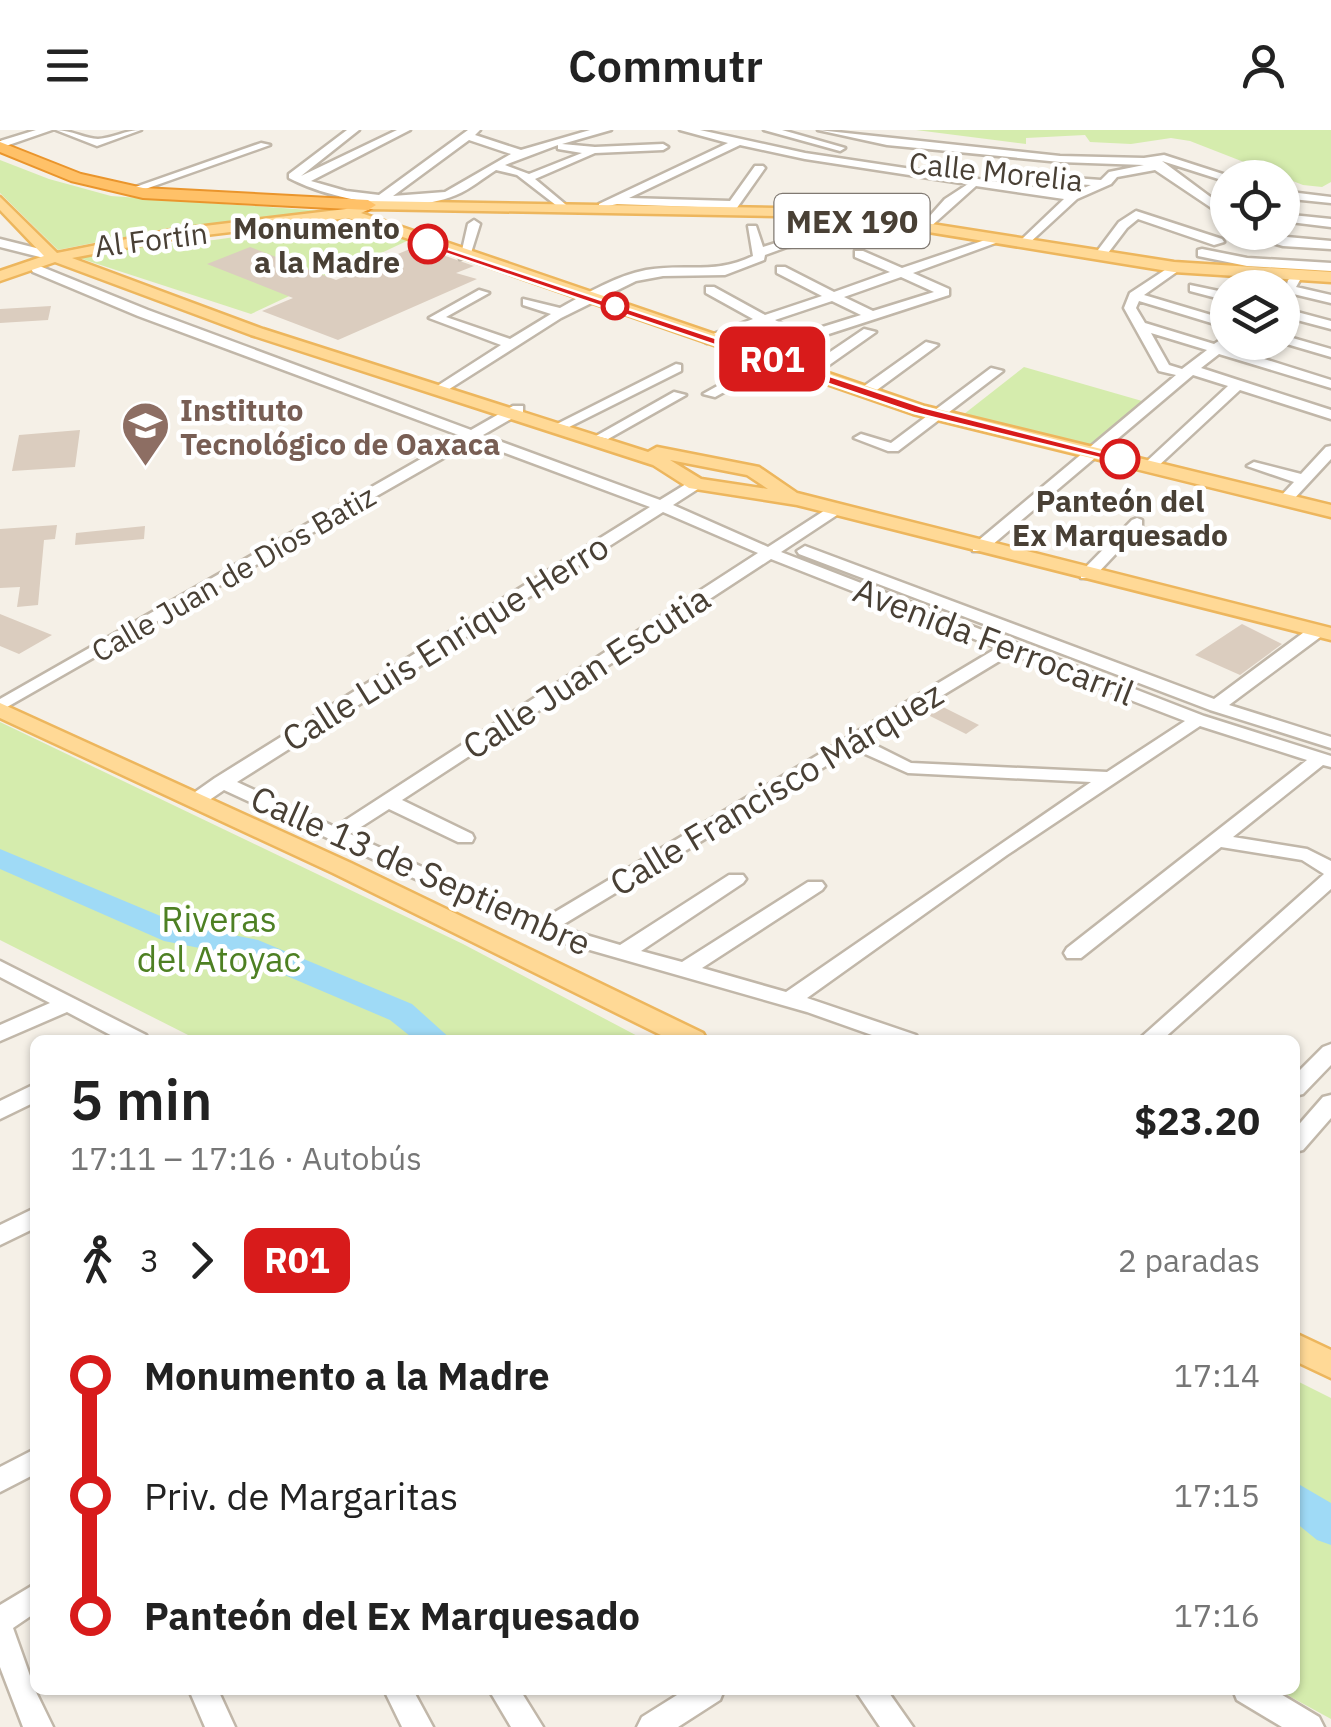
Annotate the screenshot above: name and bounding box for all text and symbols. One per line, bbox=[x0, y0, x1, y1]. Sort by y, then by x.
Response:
text: Commutr bbox=[568, 36, 763, 94]
icon: menu bbox=[40, 38, 95, 93]
icon: person bbox=[1236, 38, 1291, 93]
street label: Calle Morelia bbox=[907, 142, 1085, 200]
map controls bbox=[1210, 160, 1300, 360]
button: locate bbox=[1210, 160, 1300, 250]
road number: MEX 190 bbox=[774, 194, 930, 248]
place label: Monumento a la Madre bbox=[233, 208, 400, 281]
street label: Al Fortín bbox=[92, 213, 210, 265]
marker: Monumento a la Madre bbox=[409, 225, 447, 263]
button: layers bbox=[1210, 270, 1300, 360]
unlabelled marker bbox=[602, 293, 628, 319]
line badge: R01 bbox=[714, 326, 830, 392]
text: R01 bbox=[739, 336, 805, 382]
place label: Instituto Tecnológico de Oaxaca bbox=[180, 390, 500, 463]
school or university icon: Instituto Tecnológico de Oaxaca bbox=[119, 400, 171, 468]
marker: Panteón del Ex Marquesado bbox=[1101, 440, 1139, 478]
street label: Calle Juan de Dios Batiz bbox=[84, 476, 382, 670]
place label: Panteón del Ex Marquesado bbox=[1012, 481, 1228, 554]
street label: Calle Luis Enrique Herro bbox=[273, 523, 617, 761]
street label: Avenida Ferrocarril bbox=[847, 566, 1141, 716]
street label: Calle Juan Escutia bbox=[454, 575, 718, 769]
street label: Calle Francisco Márquez bbox=[601, 670, 951, 906]
street label: Calle 13 de Septiembre bbox=[244, 774, 598, 966]
park label: Riveras del Atoyac bbox=[137, 896, 301, 982]
text: 5 min bbox=[70, 1064, 212, 1135]
text: $23.20 bbox=[1134, 1096, 1260, 1145]
text: 17:11 – 17:16 · Autobús bbox=[70, 1137, 422, 1179]
icon: walk bbox=[70, 1233, 125, 1288]
icon: forward bbox=[174, 1233, 229, 1288]
text: R01 bbox=[264, 1237, 330, 1283]
text: 3 bbox=[140, 1239, 159, 1281]
text: 2 paradas bbox=[1118, 1239, 1260, 1281]
text: Monumento a la Madre bbox=[144, 1351, 550, 1400]
text: 17:14 bbox=[1174, 1354, 1260, 1396]
text: Priv. de Margaritas bbox=[144, 1471, 458, 1520]
text: 17:15 bbox=[1174, 1474, 1260, 1516]
text: Panteón del Ex Marquesado bbox=[144, 1591, 640, 1640]
text: 17:16 bbox=[1174, 1594, 1260, 1636]

